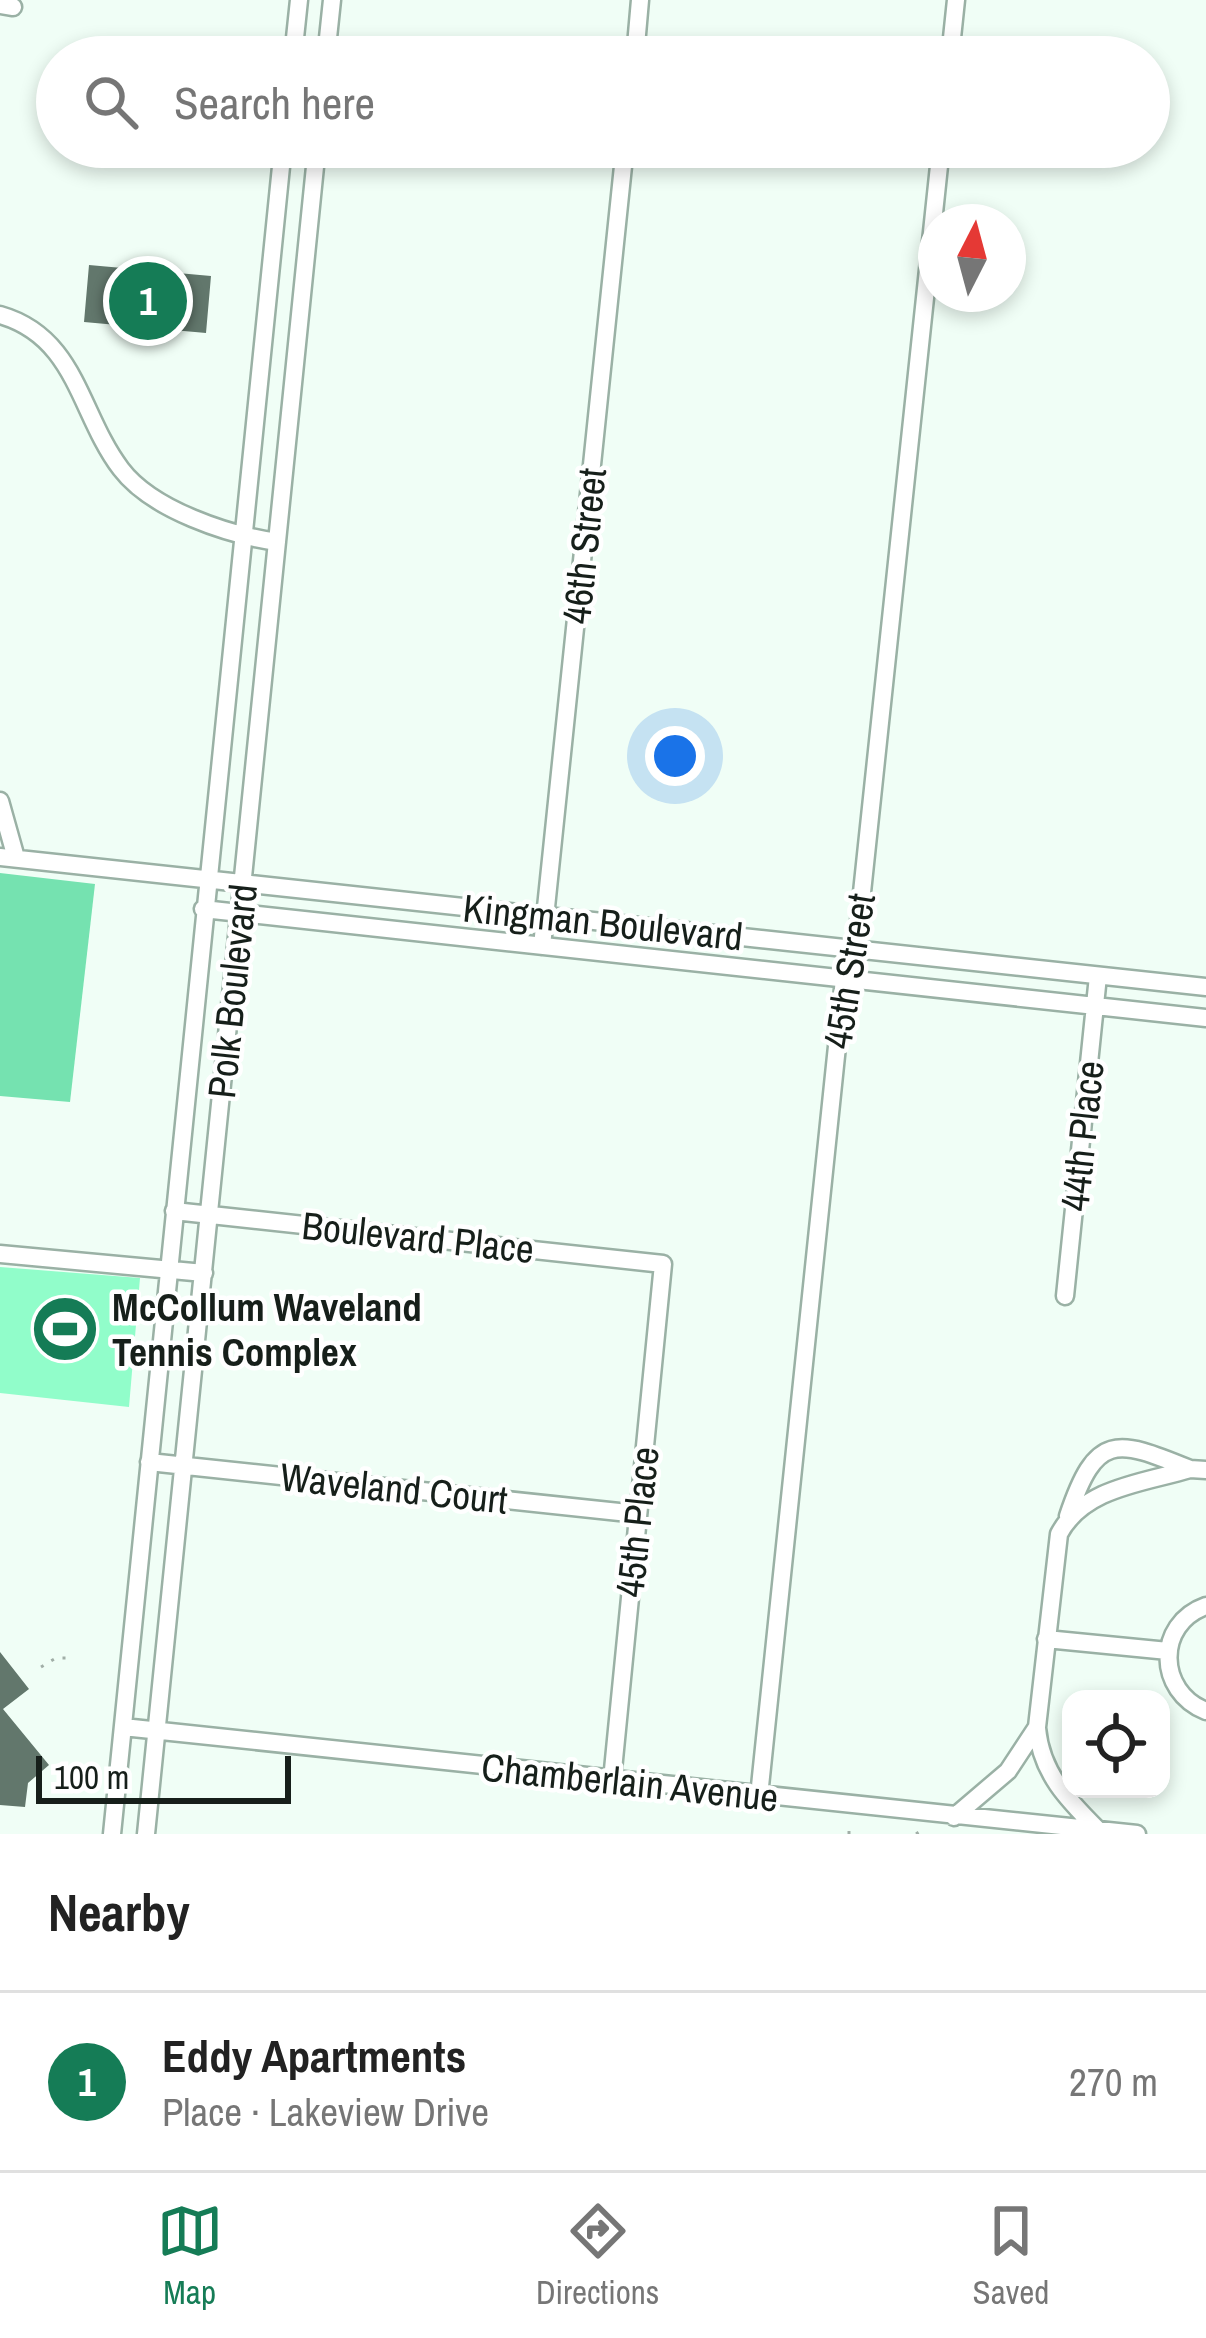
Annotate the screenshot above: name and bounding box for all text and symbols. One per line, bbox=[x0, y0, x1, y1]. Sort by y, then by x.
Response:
search box bbox=[36, 36, 1170, 168]
icon: search bbox=[78, 69, 144, 135]
text: Search here bbox=[174, 72, 375, 133]
north arrow bbox=[918, 204, 1026, 312]
pin: 1 bbox=[109, 256, 187, 346]
street label: 46th Street bbox=[550, 465, 618, 627]
your location bbox=[645, 726, 705, 786]
street label: Polk Boulevard bbox=[195, 881, 269, 1101]
street label: Kingman Boulevard bbox=[461, 881, 745, 963]
street label: 45th Street bbox=[811, 890, 887, 1052]
street label: 44th Place bbox=[1048, 1058, 1116, 1214]
street label: Boulevard Place bbox=[299, 1199, 537, 1275]
place label: McCollum Waveland Tennis Complex bbox=[112, 1281, 422, 1378]
sports icon: McCollum Waveland Tennis Complex bbox=[30, 1294, 100, 1364]
street label: 45th Place bbox=[603, 1444, 671, 1600]
street label: Waveland Court bbox=[278, 1450, 510, 1526]
map controls bbox=[1062, 1690, 1170, 1798]
button: locate bbox=[1062, 1690, 1170, 1798]
street label: Chamberlain Avenue bbox=[479, 1741, 781, 1823]
scale bar bbox=[36, 1750, 291, 1803]
text: 100 m bbox=[54, 1755, 129, 1799]
text: Nearby bbox=[48, 1878, 190, 1947]
text: Eddy Apartments bbox=[162, 2025, 466, 2086]
text: 1 bbox=[78, 2056, 96, 2108]
text: 270 m bbox=[1069, 2056, 1158, 2108]
text: Place · Lakeview Drive bbox=[162, 2086, 489, 2138]
tab: Map bbox=[157, 2198, 223, 2314]
tab: Directions bbox=[536, 2198, 659, 2314]
tab: Saved bbox=[973, 2198, 1049, 2314]

